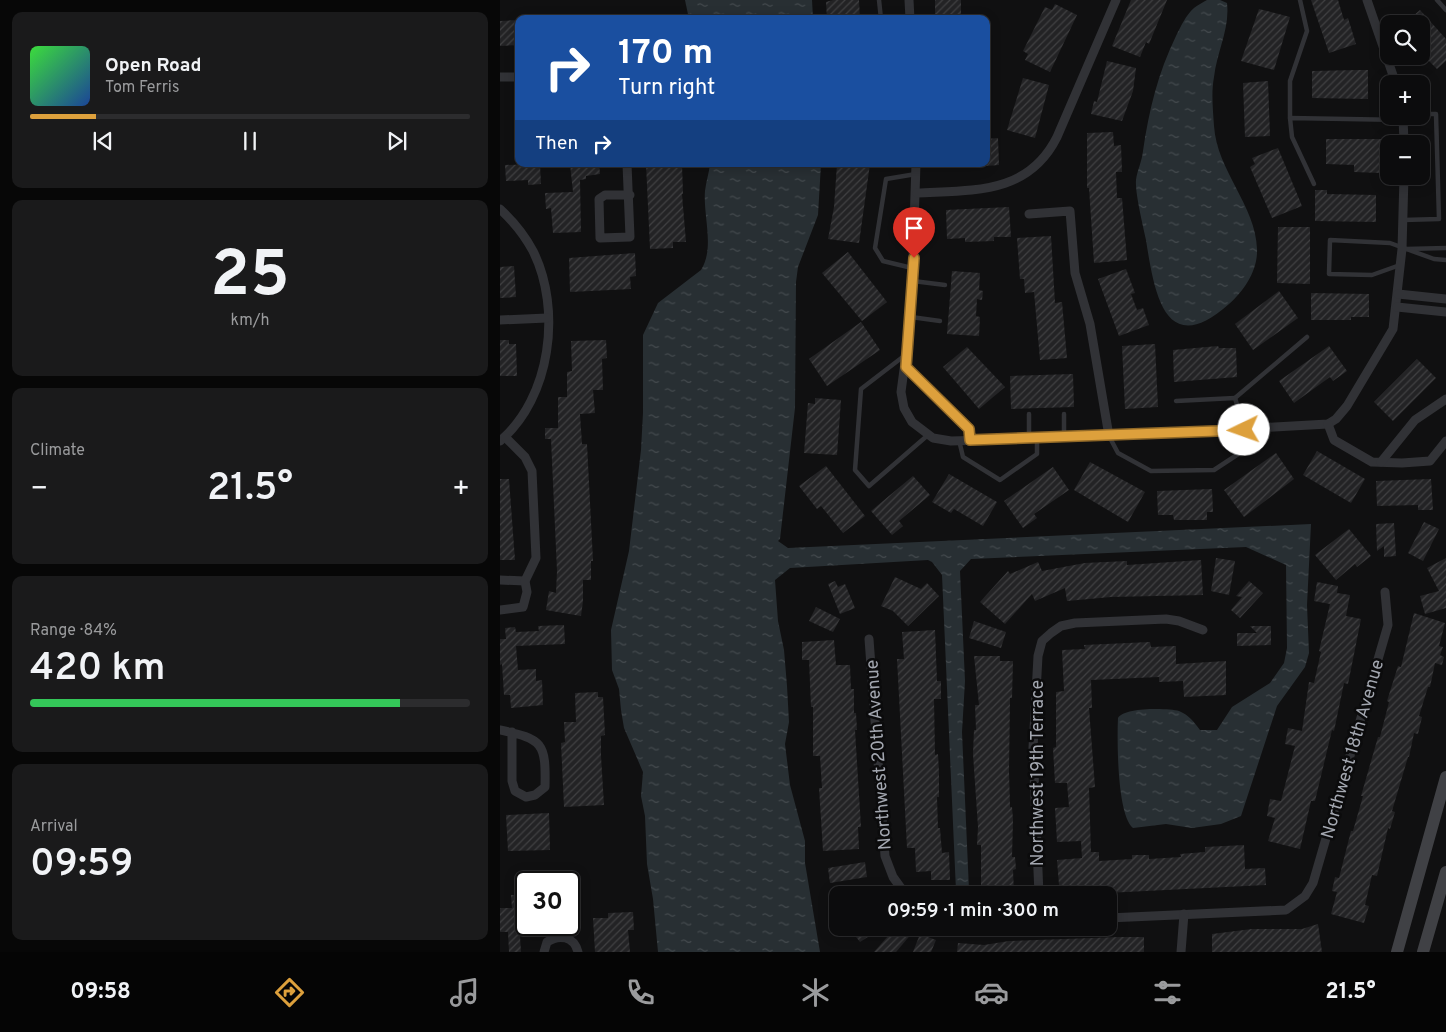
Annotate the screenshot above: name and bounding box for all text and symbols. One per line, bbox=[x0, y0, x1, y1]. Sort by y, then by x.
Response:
map controls bbox=[1380, 15, 1430, 185]
button: search bbox=[1380, 15, 1430, 65]
text: 170 m bbox=[618, 32, 713, 76]
icon: right bbox=[535, 35, 600, 100]
text: Open Road bbox=[105, 54, 201, 78]
text: Turn right bbox=[618, 75, 715, 102]
button: + bbox=[1380, 75, 1430, 125]
text: Tom Ferris bbox=[105, 78, 179, 98]
icon: previous bbox=[89, 127, 117, 155]
icon: pause bbox=[236, 127, 264, 155]
icon: next bbox=[383, 127, 411, 155]
icon: right bbox=[588, 130, 616, 158]
text: Then bbox=[535, 132, 578, 156]
button: − bbox=[1380, 135, 1430, 185]
pin bbox=[893, 207, 935, 258]
icon: arrive bbox=[900, 214, 928, 242]
text: 25 bbox=[210, 237, 290, 319]
text: km/h bbox=[231, 311, 269, 331]
position arrow bbox=[1217, 403, 1269, 455]
text: Climate bbox=[30, 441, 85, 461]
text: 21.5° bbox=[207, 465, 293, 514]
text: − bbox=[30, 472, 48, 508]
text: + bbox=[452, 472, 470, 508]
text: Range · 84% bbox=[30, 621, 117, 641]
text: 420 km bbox=[30, 645, 165, 694]
street label: Northwest 18th Avenue bbox=[1317, 657, 1390, 842]
street label: Northwest 20th Avenue bbox=[861, 659, 898, 851]
street label: Northwest 19th Terrace bbox=[1027, 680, 1050, 866]
text: Arrival bbox=[30, 817, 78, 837]
text: 09:59 bbox=[30, 841, 133, 890]
speed limit sign: 30 bbox=[515, 871, 580, 936]
text: 09:59 · 1 min · 300 m bbox=[887, 899, 1059, 923]
icon: directions bbox=[272, 975, 307, 1010]
icon: music bbox=[447, 975, 482, 1010]
icon: phone bbox=[623, 975, 658, 1010]
icon: climate bbox=[798, 975, 833, 1010]
icon: car bbox=[974, 975, 1009, 1010]
icon: filters bbox=[1150, 975, 1185, 1010]
text: 09:58 bbox=[70, 979, 131, 1006]
text: 21.5° bbox=[1325, 979, 1376, 1006]

